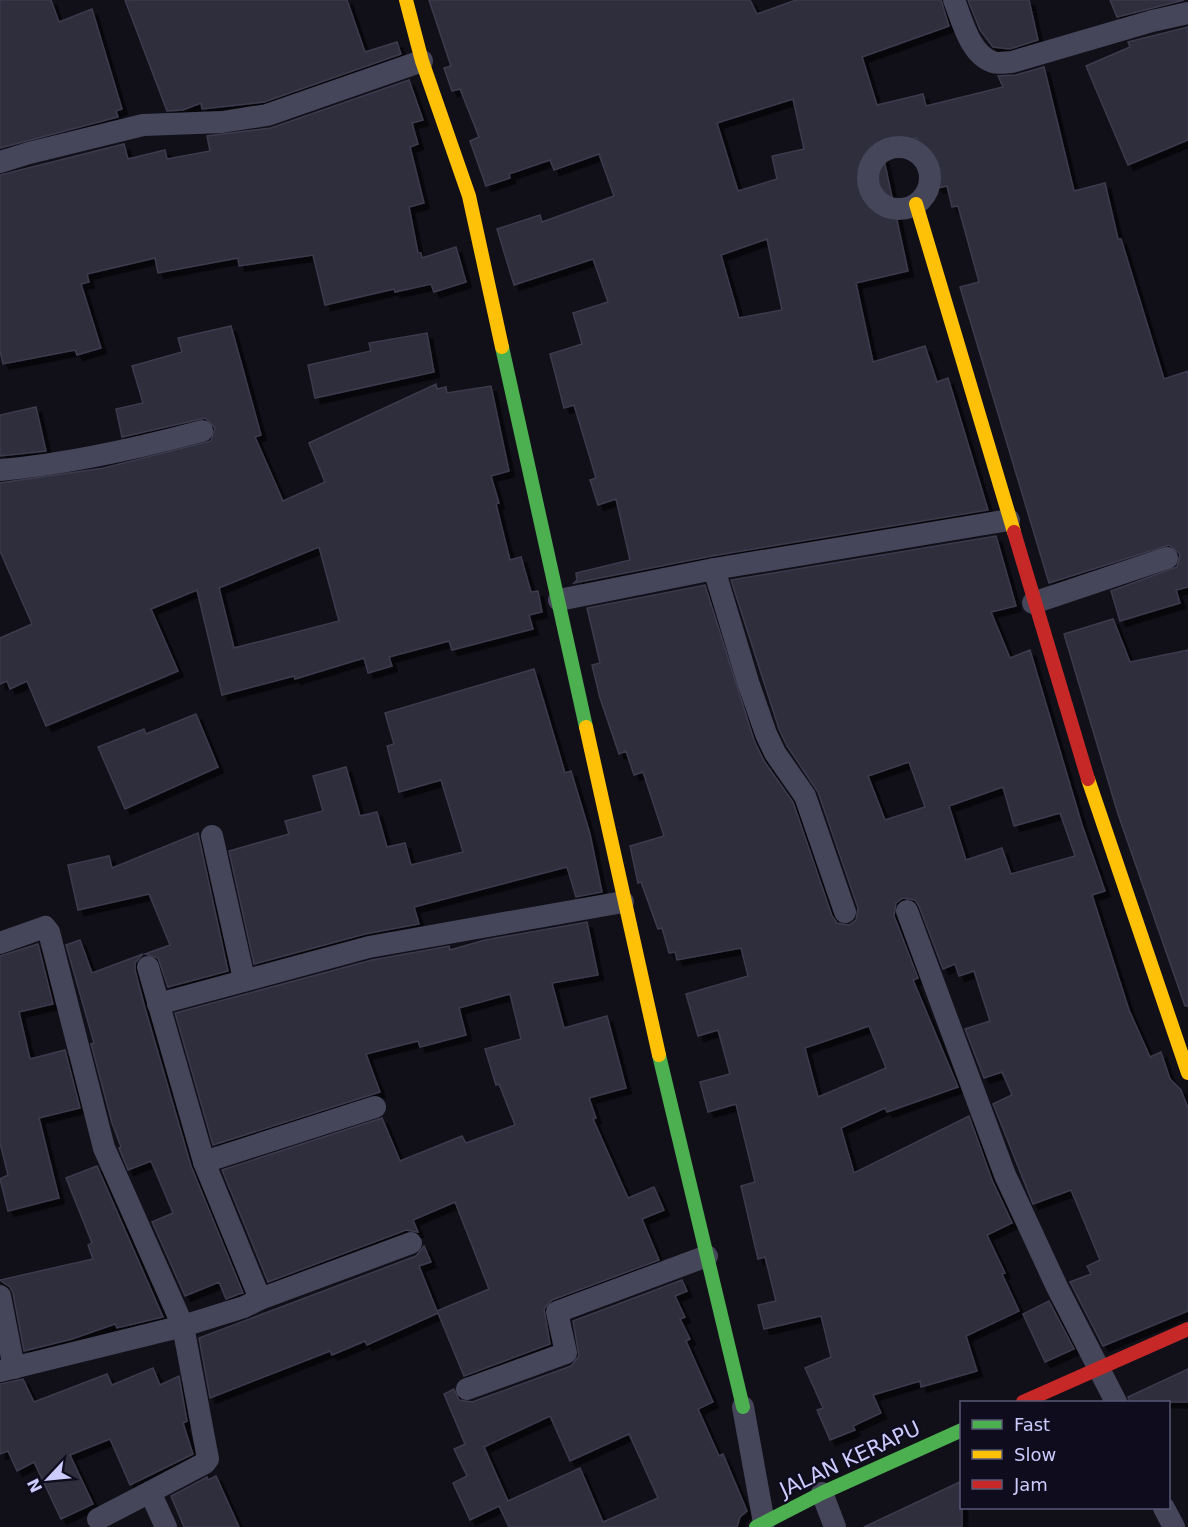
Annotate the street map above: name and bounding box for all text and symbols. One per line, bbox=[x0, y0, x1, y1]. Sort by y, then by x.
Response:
legend bbox=[960, 1401, 1170, 1509]
text: Fast bbox=[1014, 1414, 1050, 1435]
street label: JALAN KERAPU bbox=[774, 1416, 924, 1503]
text: Slow bbox=[1014, 1444, 1056, 1465]
north arrow bbox=[18, 1449, 78, 1509]
text: Jam bbox=[1013, 1474, 1048, 1495]
text: N bbox=[23, 1475, 46, 1496]

